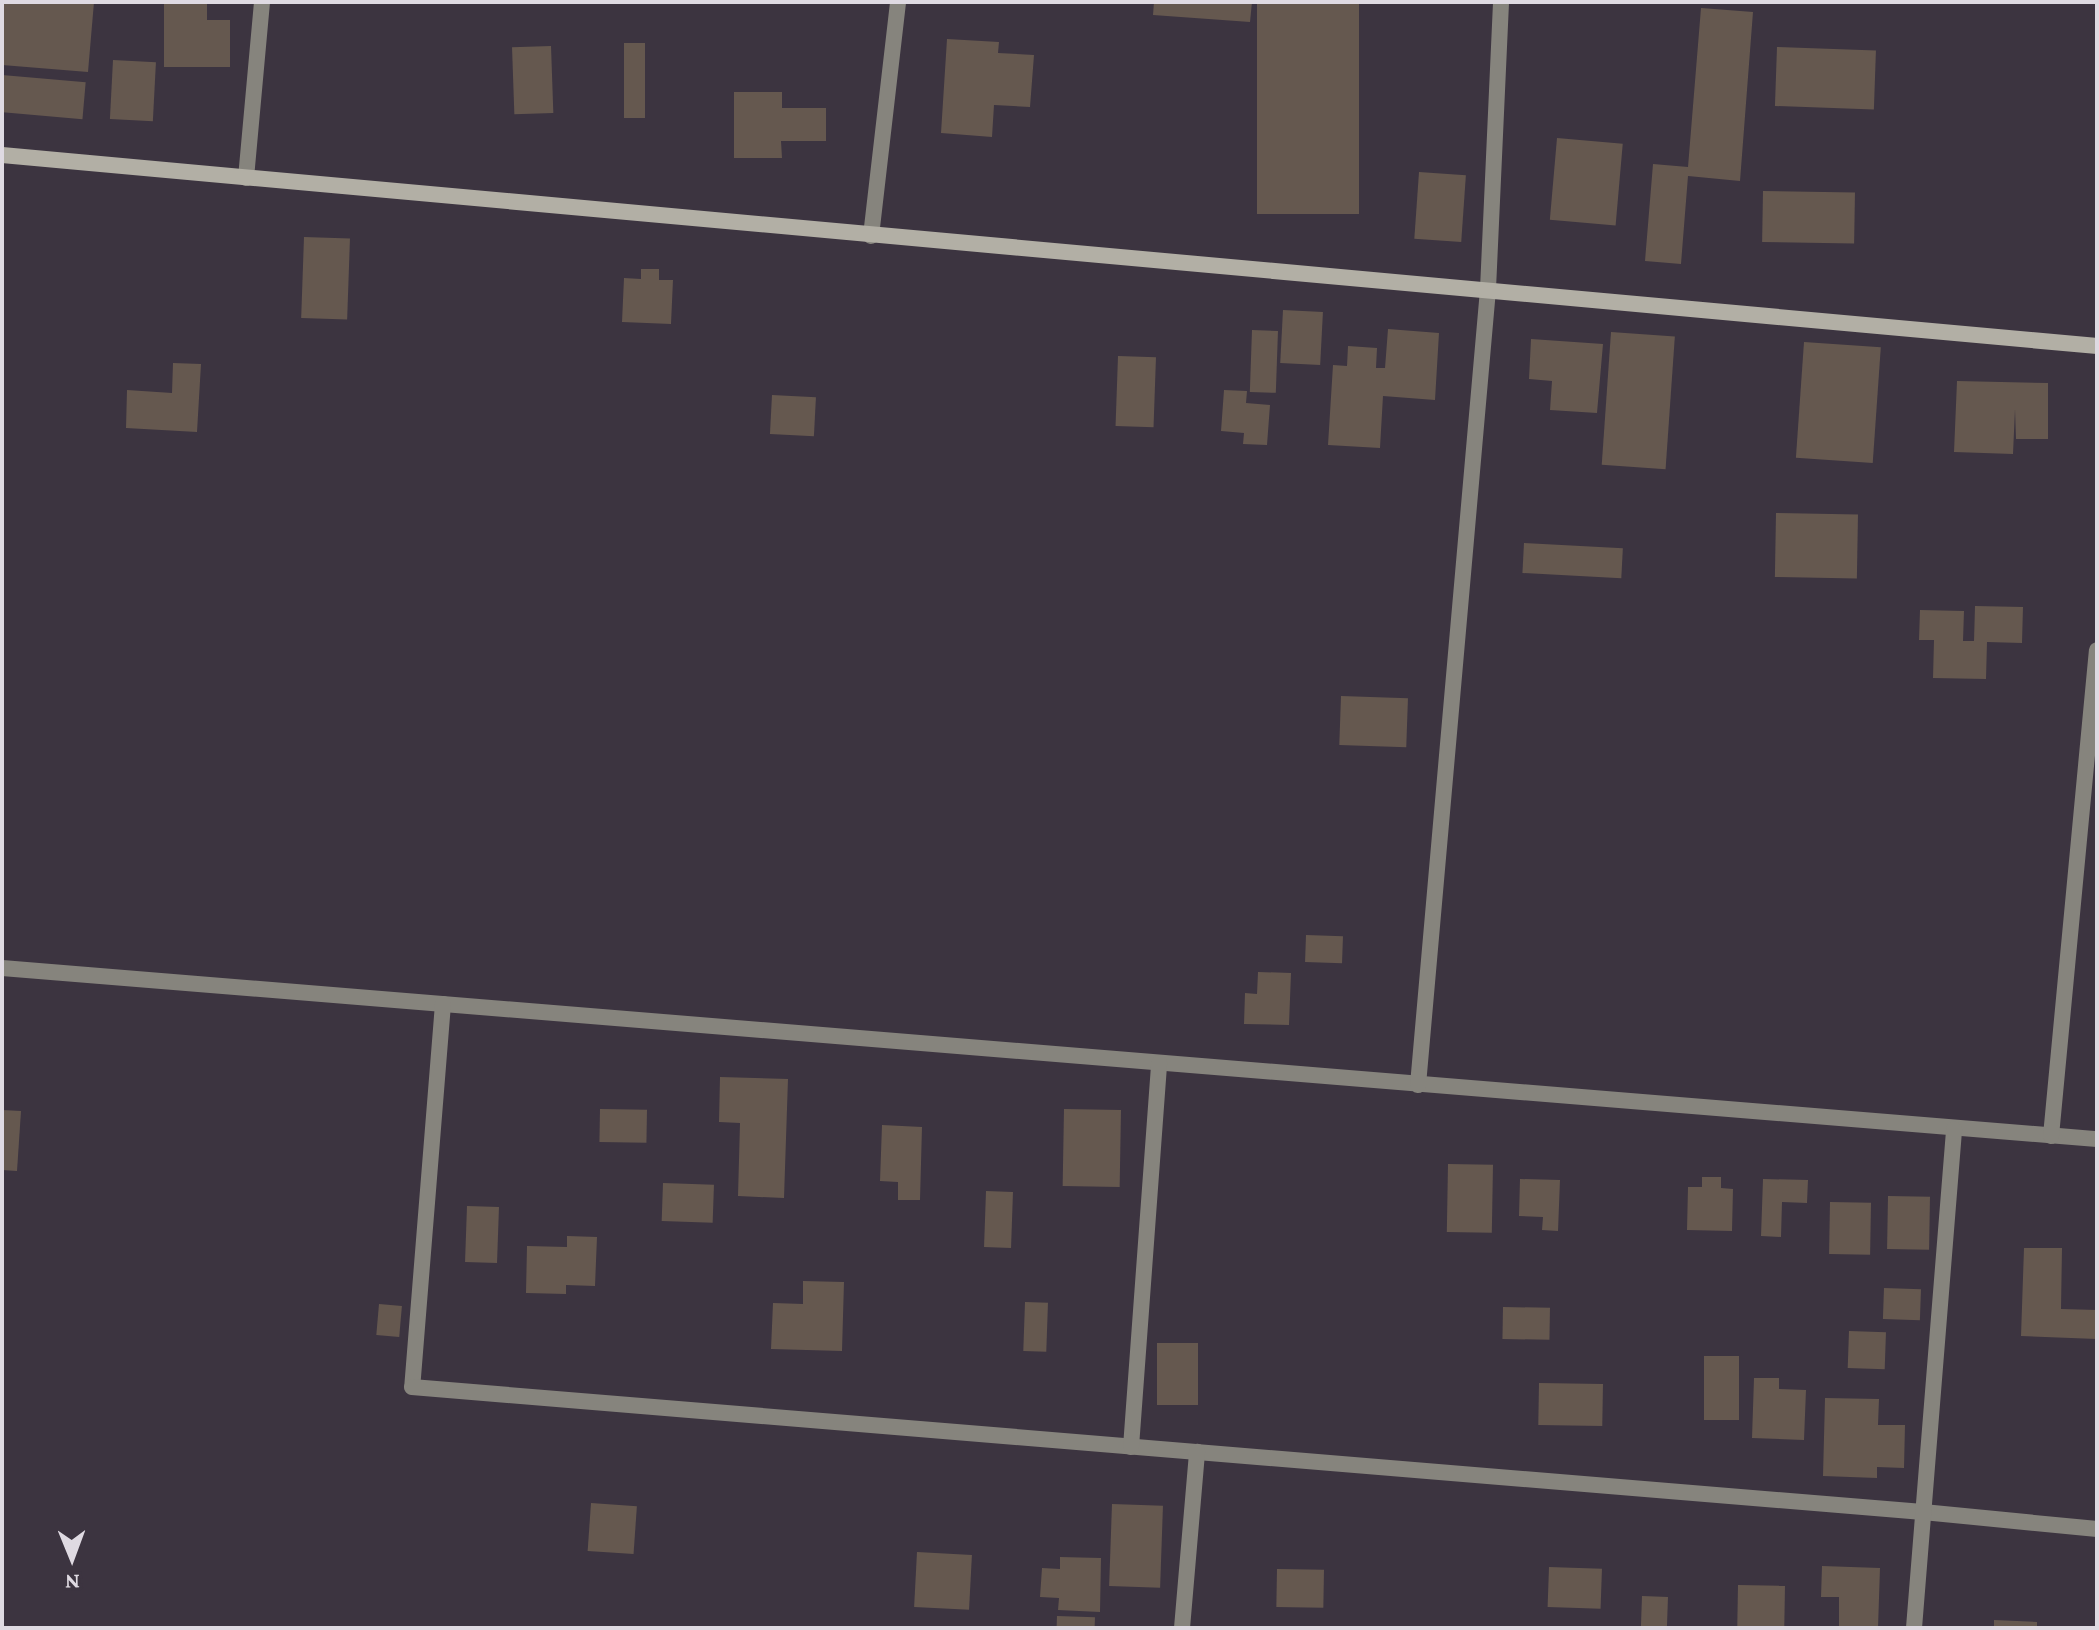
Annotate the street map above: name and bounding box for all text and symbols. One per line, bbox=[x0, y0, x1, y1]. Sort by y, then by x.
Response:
north arrow bbox=[32, 1518, 112, 1598]
text: N bbox=[65, 1570, 80, 1595]

